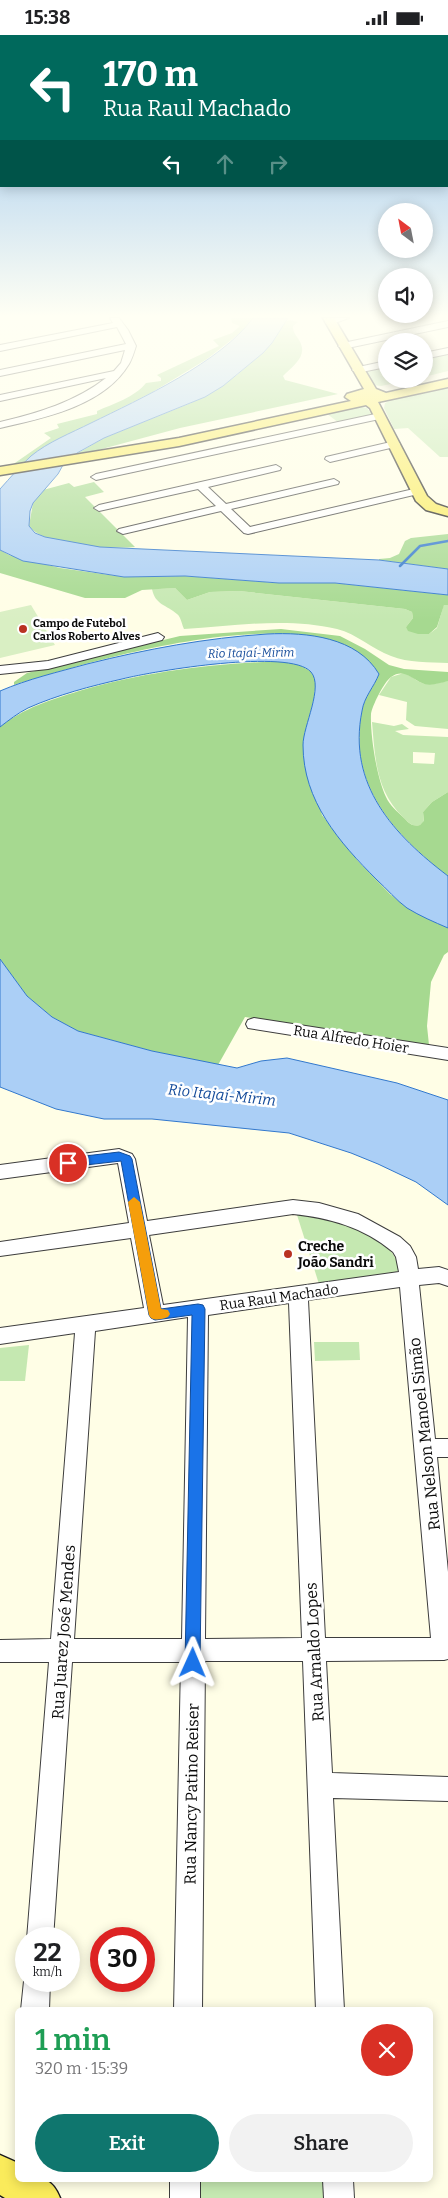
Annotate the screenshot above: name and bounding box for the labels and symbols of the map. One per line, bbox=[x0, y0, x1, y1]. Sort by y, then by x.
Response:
north arrow bbox=[378, 203, 432, 257]
place label: Campo de Futebol Carlos Roberto Alves bbox=[33, 617, 141, 643]
marker: Campo de Futebol Carlos Roberto Alves bbox=[17, 623, 29, 635]
water label: Rio Itajaí-Mirim bbox=[208, 645, 295, 661]
street label: Rua Alfredo Hoier bbox=[292, 1022, 410, 1057]
water label: Rio Itajaí-Mirim bbox=[167, 1080, 277, 1110]
pin bbox=[47, 1142, 89, 1184]
place label: Creche João Sandri bbox=[297, 1238, 374, 1271]
marker: Creche João Sandri bbox=[282, 1248, 294, 1260]
street label: Rua Raul Machado bbox=[219, 1281, 340, 1314]
street label: Rua Nelson Manoel Simão bbox=[405, 1337, 444, 1531]
street label: Rua Juarez José Mendes bbox=[48, 1544, 79, 1720]
street label: Rua Arnaldo Lopes bbox=[301, 1582, 328, 1722]
position arrow bbox=[166, 1636, 218, 1688]
street label: Rua Nancy Patino Reiser bbox=[180, 1703, 203, 1885]
speed limit sign: 30 bbox=[90, 1927, 155, 1992]

